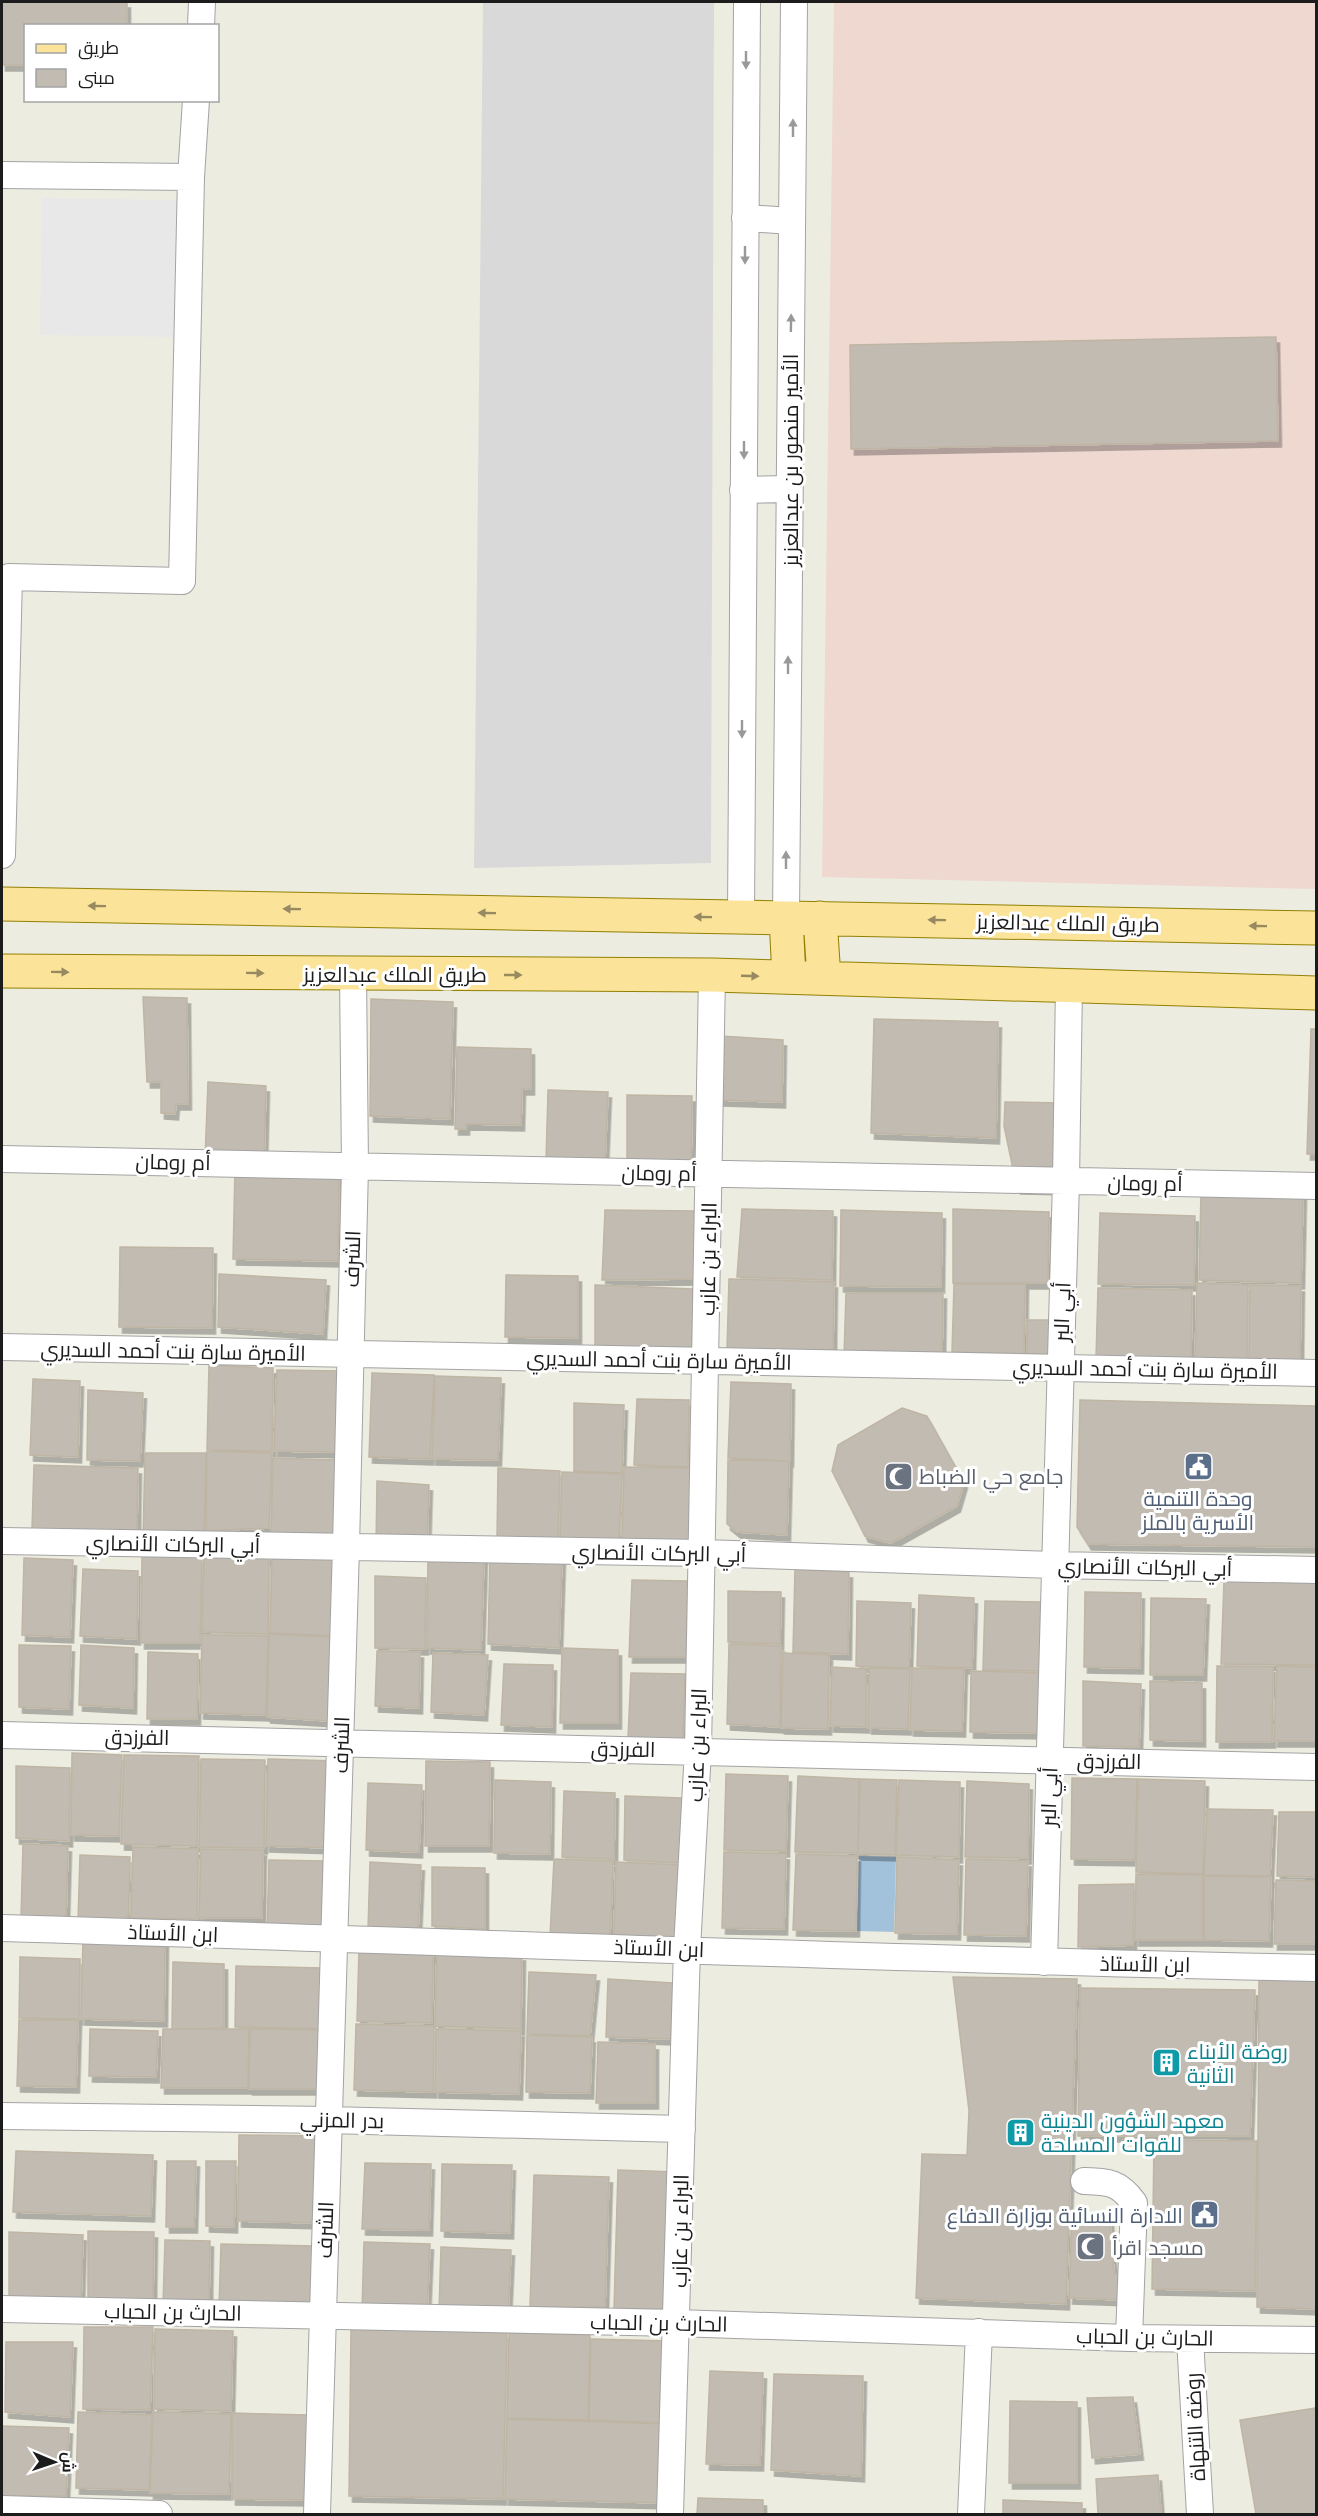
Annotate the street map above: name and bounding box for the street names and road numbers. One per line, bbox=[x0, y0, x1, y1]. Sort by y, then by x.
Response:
street label: الأمير منصور بن عبدالعزيز bbox=[778, 354, 804, 567]
street label: طريق الملك عبدالعزيز bbox=[975, 909, 1160, 938]
street label: طريق الملك عبدالعزيز bbox=[302, 962, 487, 988]
street label: أم رومان bbox=[135, 1149, 211, 1177]
street label: أم رومان bbox=[621, 1160, 697, 1188]
street label: أم رومان bbox=[1107, 1170, 1183, 1198]
street label: البراء بن عازب bbox=[695, 1202, 722, 1316]
street label: الشرف bbox=[339, 1230, 365, 1288]
street label: أبي البر bbox=[1048, 1282, 1080, 1343]
street label: الأميرة سارة بنت أحمد السديري bbox=[40, 1336, 306, 1370]
street label: الأميرة سارة بنت أحمد السديري bbox=[526, 1345, 792, 1379]
street label: الأميرة سارة بنت أحمد السديري bbox=[1012, 1354, 1278, 1388]
street label: أبي البركات الأنصاري bbox=[85, 1530, 261, 1562]
street label: أبي البركات الأنصاري bbox=[571, 1539, 747, 1571]
street label: أبي البركات الأنصاري bbox=[1057, 1553, 1233, 1585]
street label: البراء بن عازب bbox=[683, 1688, 712, 1802]
street label: الشرف bbox=[328, 1716, 354, 1774]
street label: الفرزدق bbox=[104, 1724, 170, 1751]
street label: الفرزدق bbox=[590, 1736, 656, 1763]
street label: الفرزدق bbox=[1076, 1748, 1142, 1775]
street label: أبي البر bbox=[1035, 1767, 1067, 1828]
street label: ابن الأستاذ bbox=[127, 1919, 219, 1948]
street label: ابن الأستاذ bbox=[613, 1934, 705, 1963]
street label: ابن الأستاذ bbox=[1099, 1951, 1191, 1978]
street label: بدر المزني bbox=[300, 2107, 384, 2137]
street label: البراء بن عازب bbox=[667, 2174, 694, 2288]
street label: الشرف bbox=[312, 2201, 338, 2259]
street label: الحارث بن الحباب bbox=[104, 2298, 242, 2327]
street label: الحارث بن الحباب bbox=[590, 2309, 728, 2338]
street label: الحارث بن الحباب bbox=[1076, 2323, 1214, 2352]
street label: روضة التنهاة bbox=[1180, 2372, 1211, 2482]

